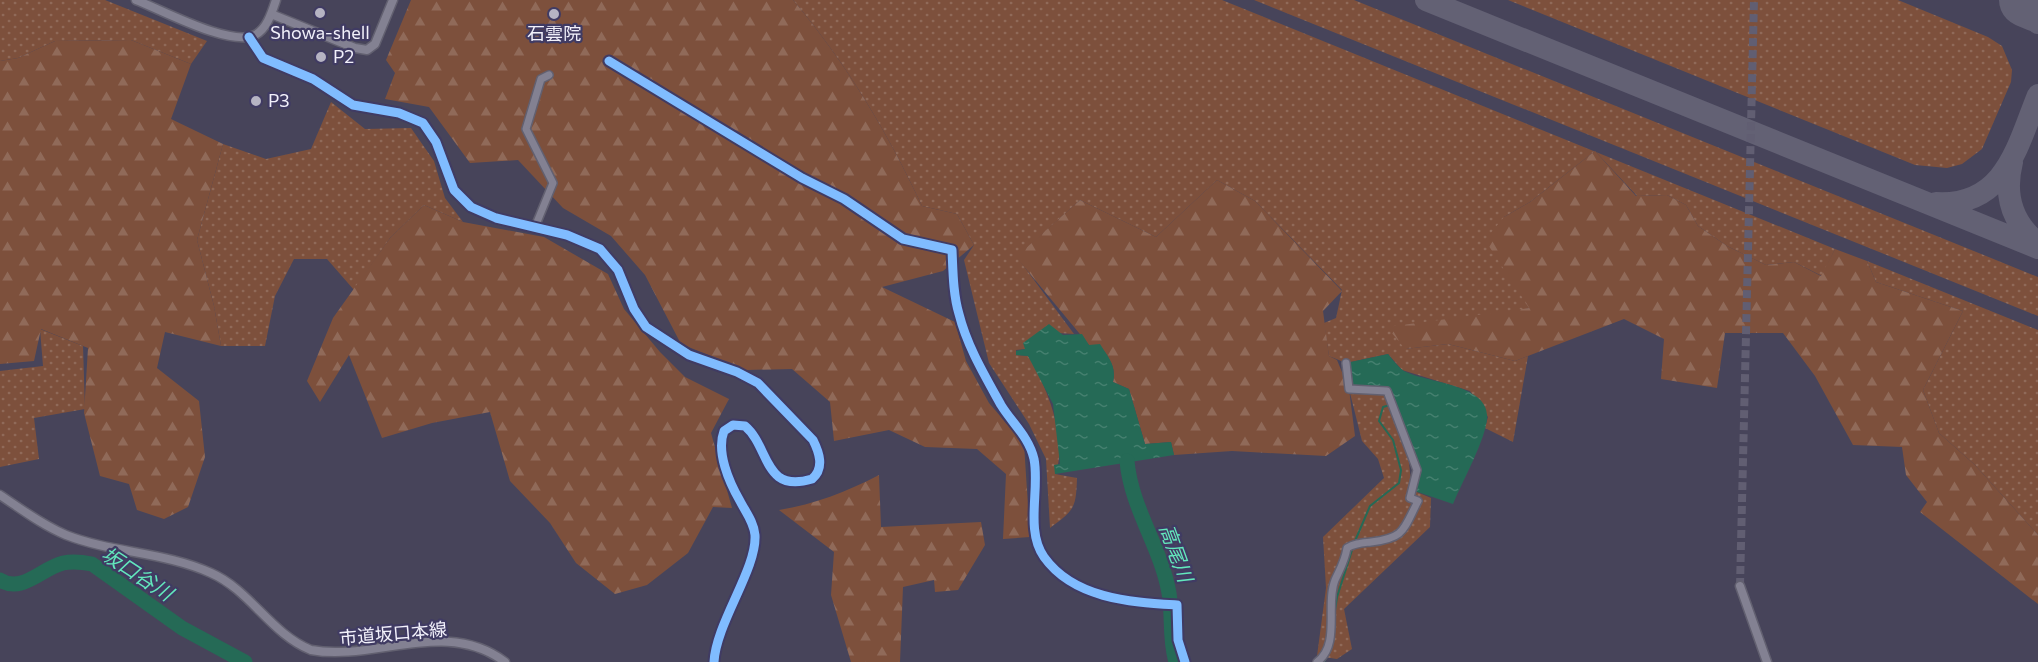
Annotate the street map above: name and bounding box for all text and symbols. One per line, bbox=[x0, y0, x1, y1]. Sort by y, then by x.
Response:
marker: Showa-shell bbox=[313, 6, 327, 20]
marker: 石雲院 bbox=[547, 7, 561, 21]
place label: Showa-shell bbox=[270, 21, 370, 43]
place label: 石雲院 bbox=[527, 22, 581, 44]
place label: P2 bbox=[333, 45, 354, 67]
marker: P2 bbox=[314, 50, 328, 64]
place label: P3 bbox=[268, 89, 290, 111]
marker: P3 bbox=[249, 94, 263, 108]
water label: 高尾川 bbox=[1155, 520, 1199, 587]
water label: 坂口谷川 bbox=[97, 541, 179, 606]
street label: 市道坂口本線 bbox=[338, 617, 448, 649]

